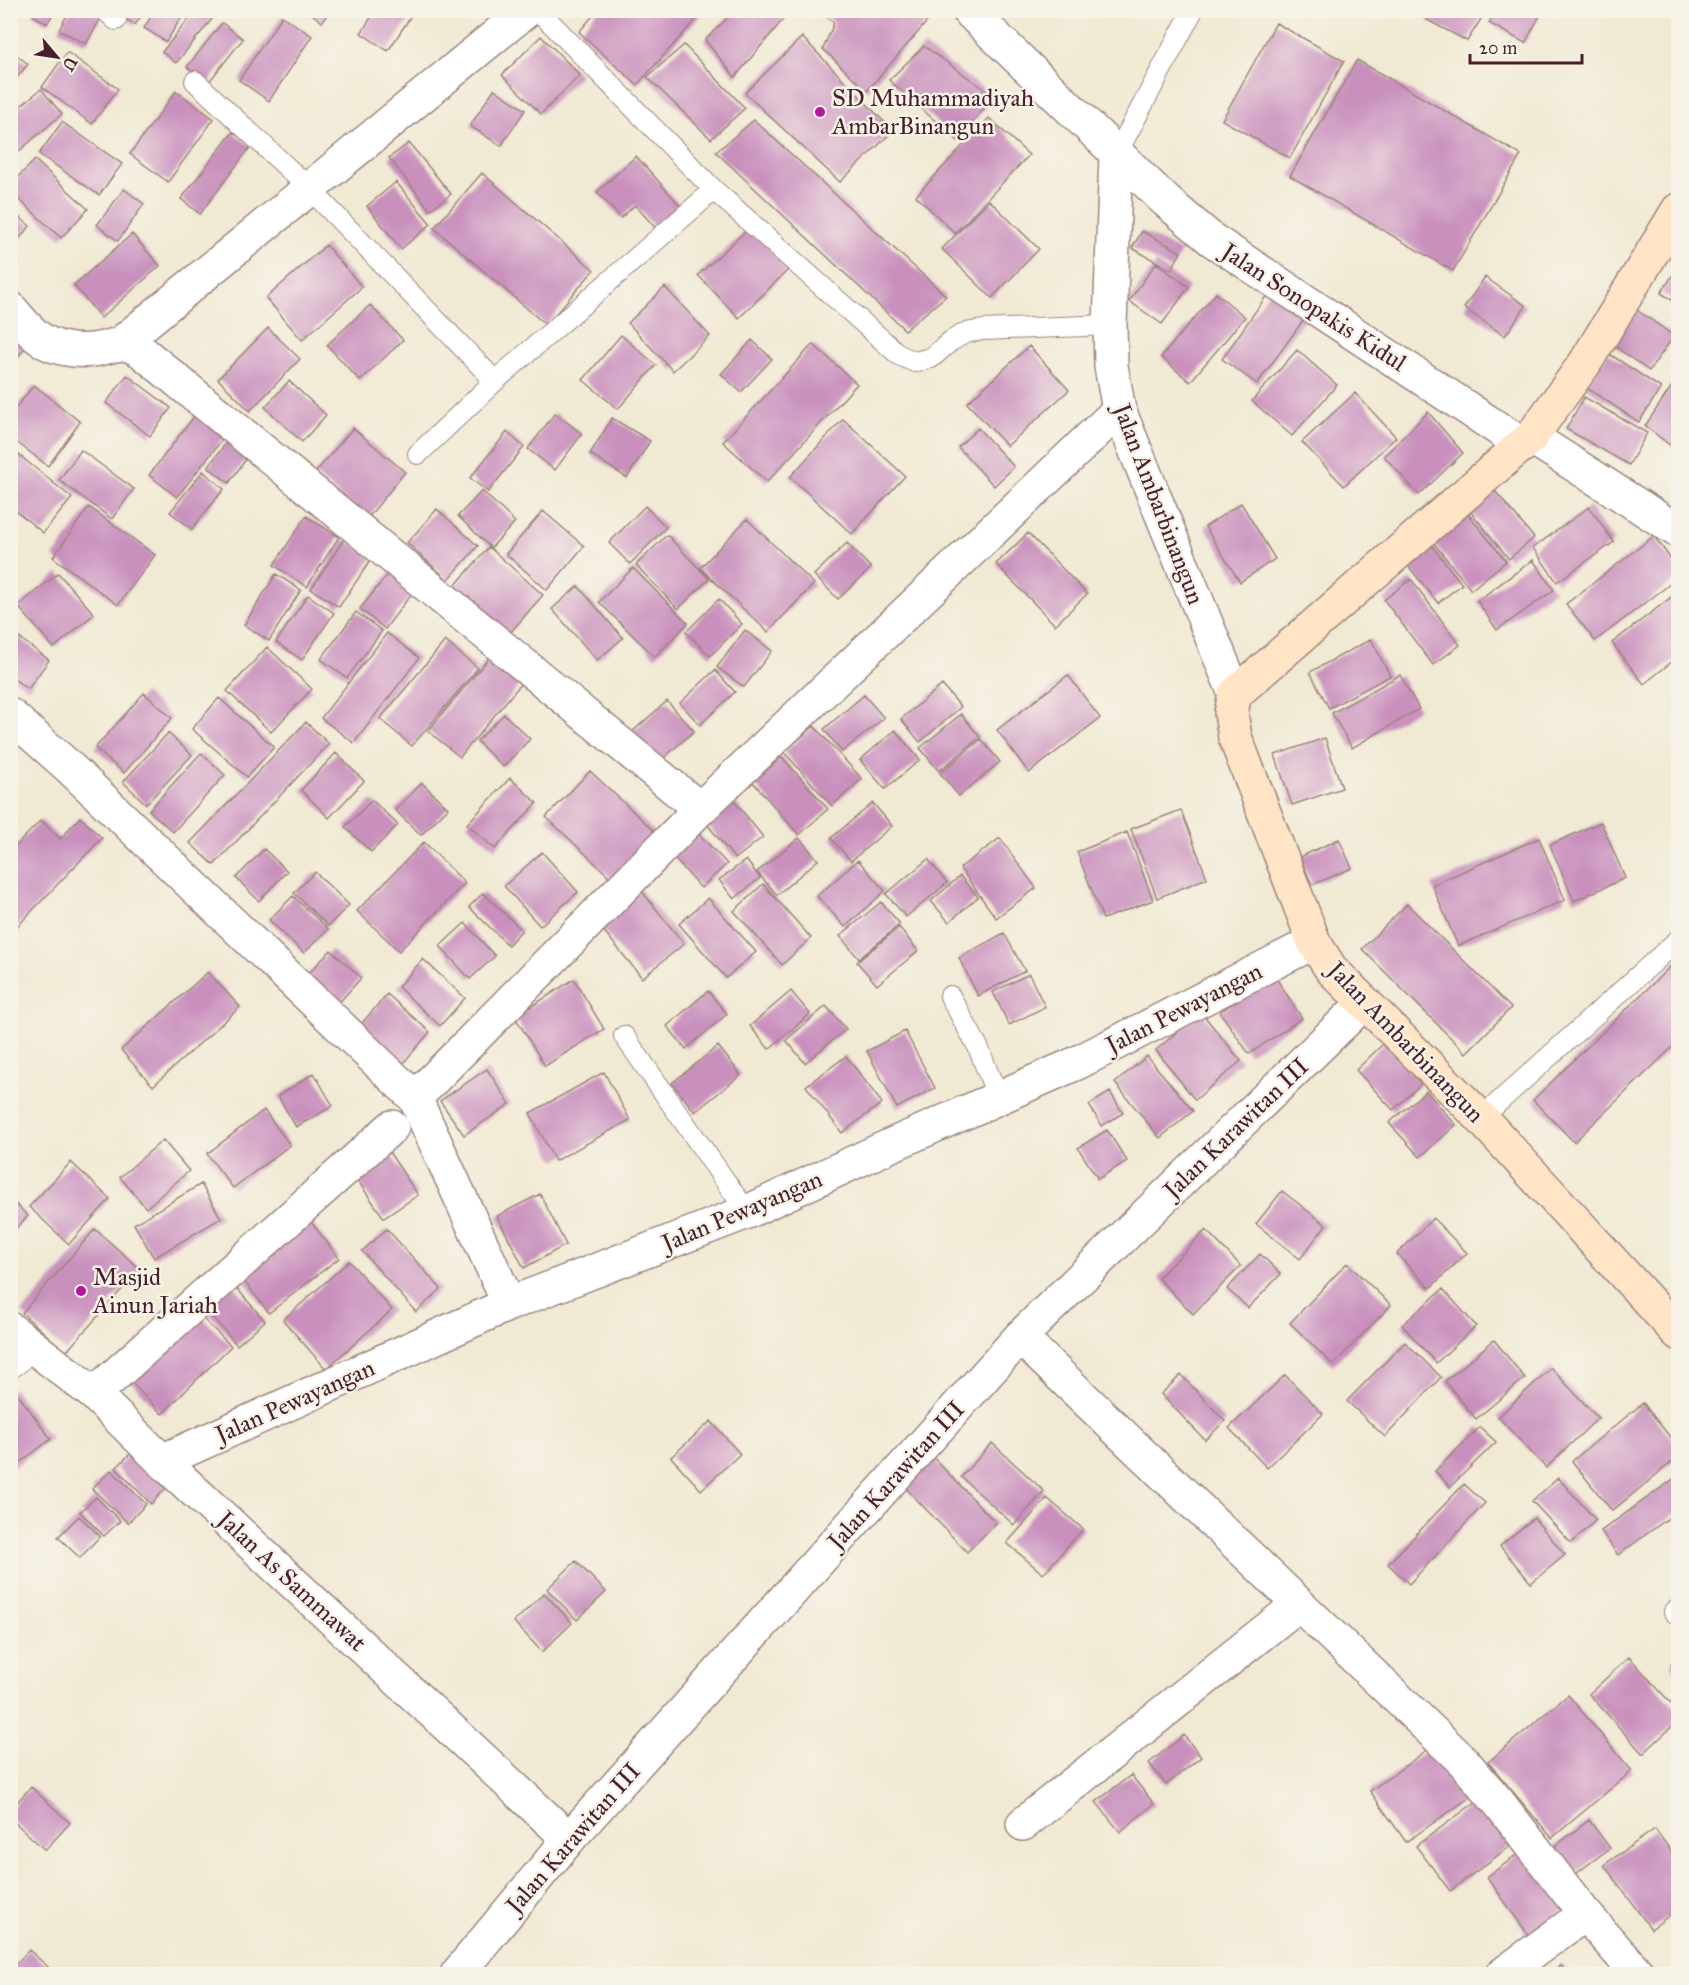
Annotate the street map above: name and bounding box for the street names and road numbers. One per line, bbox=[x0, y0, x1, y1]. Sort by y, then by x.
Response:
street label: Jalan Sonopakis Kidul bbox=[1214, 234, 1412, 378]
street label: Jalan Ambarbinangun bbox=[1106, 397, 1211, 609]
street label: Jalan Ambarbinangun bbox=[1319, 953, 1491, 1129]
street label: Jalan Pewayangan bbox=[1098, 956, 1267, 1062]
street label: Jalan Karawitan III bbox=[1155, 1051, 1315, 1207]
street label: Jalan Pewayangan bbox=[655, 1164, 827, 1259]
street label: Jalan Pewayangan bbox=[208, 1352, 379, 1451]
street label: Jalan Karawitan III bbox=[819, 1394, 971, 1558]
street label: Jalan As Sammawat bbox=[209, 1502, 373, 1658]
street label: Jalan Karawitan III bbox=[497, 1756, 647, 1922]

